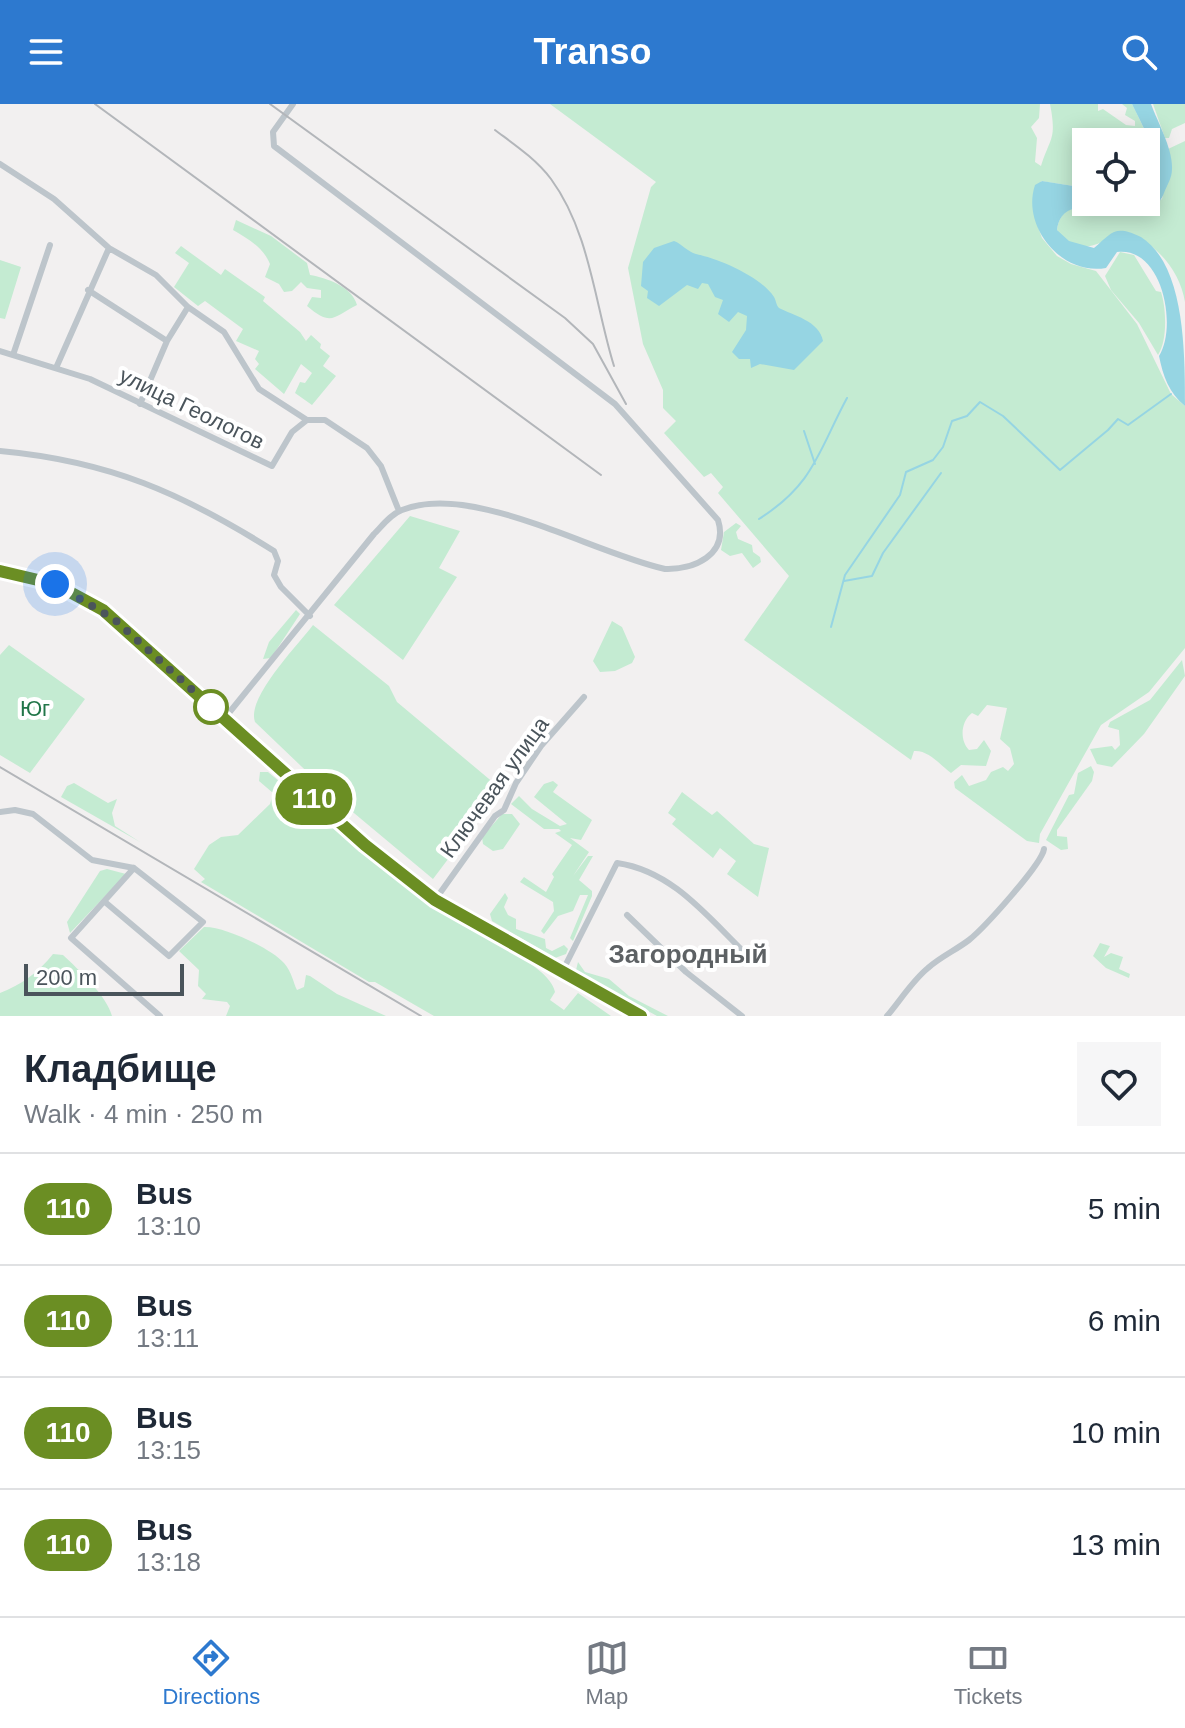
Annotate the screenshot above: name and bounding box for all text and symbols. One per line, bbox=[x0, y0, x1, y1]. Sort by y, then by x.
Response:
icon: menu bbox=[24, 30, 68, 74]
icon: search bbox=[1117, 30, 1161, 74]
text: Transo bbox=[533, 31, 652, 72]
map controls bbox=[1072, 128, 1160, 216]
button: locate bbox=[1072, 128, 1160, 216]
street label: улица Геологов bbox=[115, 363, 268, 454]
your location bbox=[35, 564, 75, 604]
unlabelled marker bbox=[194, 690, 228, 724]
park label: Юг bbox=[20, 696, 50, 721]
street label: Ключевая улица bbox=[435, 712, 554, 862]
line badge: 110 bbox=[268, 773, 360, 825]
text: 110 bbox=[291, 783, 337, 814]
district label: Загородный bbox=[609, 939, 767, 969]
scale bar bbox=[24, 960, 184, 996]
text: 200 m bbox=[36, 965, 97, 990]
button: heart bbox=[1077, 1042, 1161, 1126]
text: Кладбище bbox=[24, 1048, 217, 1090]
text: Walk · 4 min · 250 m bbox=[24, 1099, 263, 1129]
text: Bus bbox=[136, 1177, 193, 1210]
text: 5 min bbox=[1088, 1192, 1161, 1225]
text: 110 bbox=[45, 1193, 91, 1224]
text: 13:10 bbox=[136, 1211, 201, 1241]
text: Bus bbox=[136, 1289, 193, 1322]
text: 6 min bbox=[1088, 1304, 1161, 1337]
text: 110 bbox=[45, 1305, 91, 1336]
text: 13:11 bbox=[136, 1323, 199, 1353]
text: Bus bbox=[136, 1401, 193, 1434]
text: 10 min bbox=[1071, 1416, 1161, 1449]
text: 110 bbox=[45, 1417, 91, 1448]
text: 13:15 bbox=[136, 1435, 201, 1465]
text: Bus bbox=[136, 1513, 193, 1546]
text: 13 min bbox=[1071, 1528, 1161, 1561]
text: 110 bbox=[45, 1529, 91, 1560]
text: 13:18 bbox=[136, 1547, 201, 1577]
tab: Directions bbox=[162, 1636, 260, 1710]
tab: Map bbox=[585, 1636, 629, 1710]
tab: Tickets bbox=[954, 1636, 1023, 1710]

